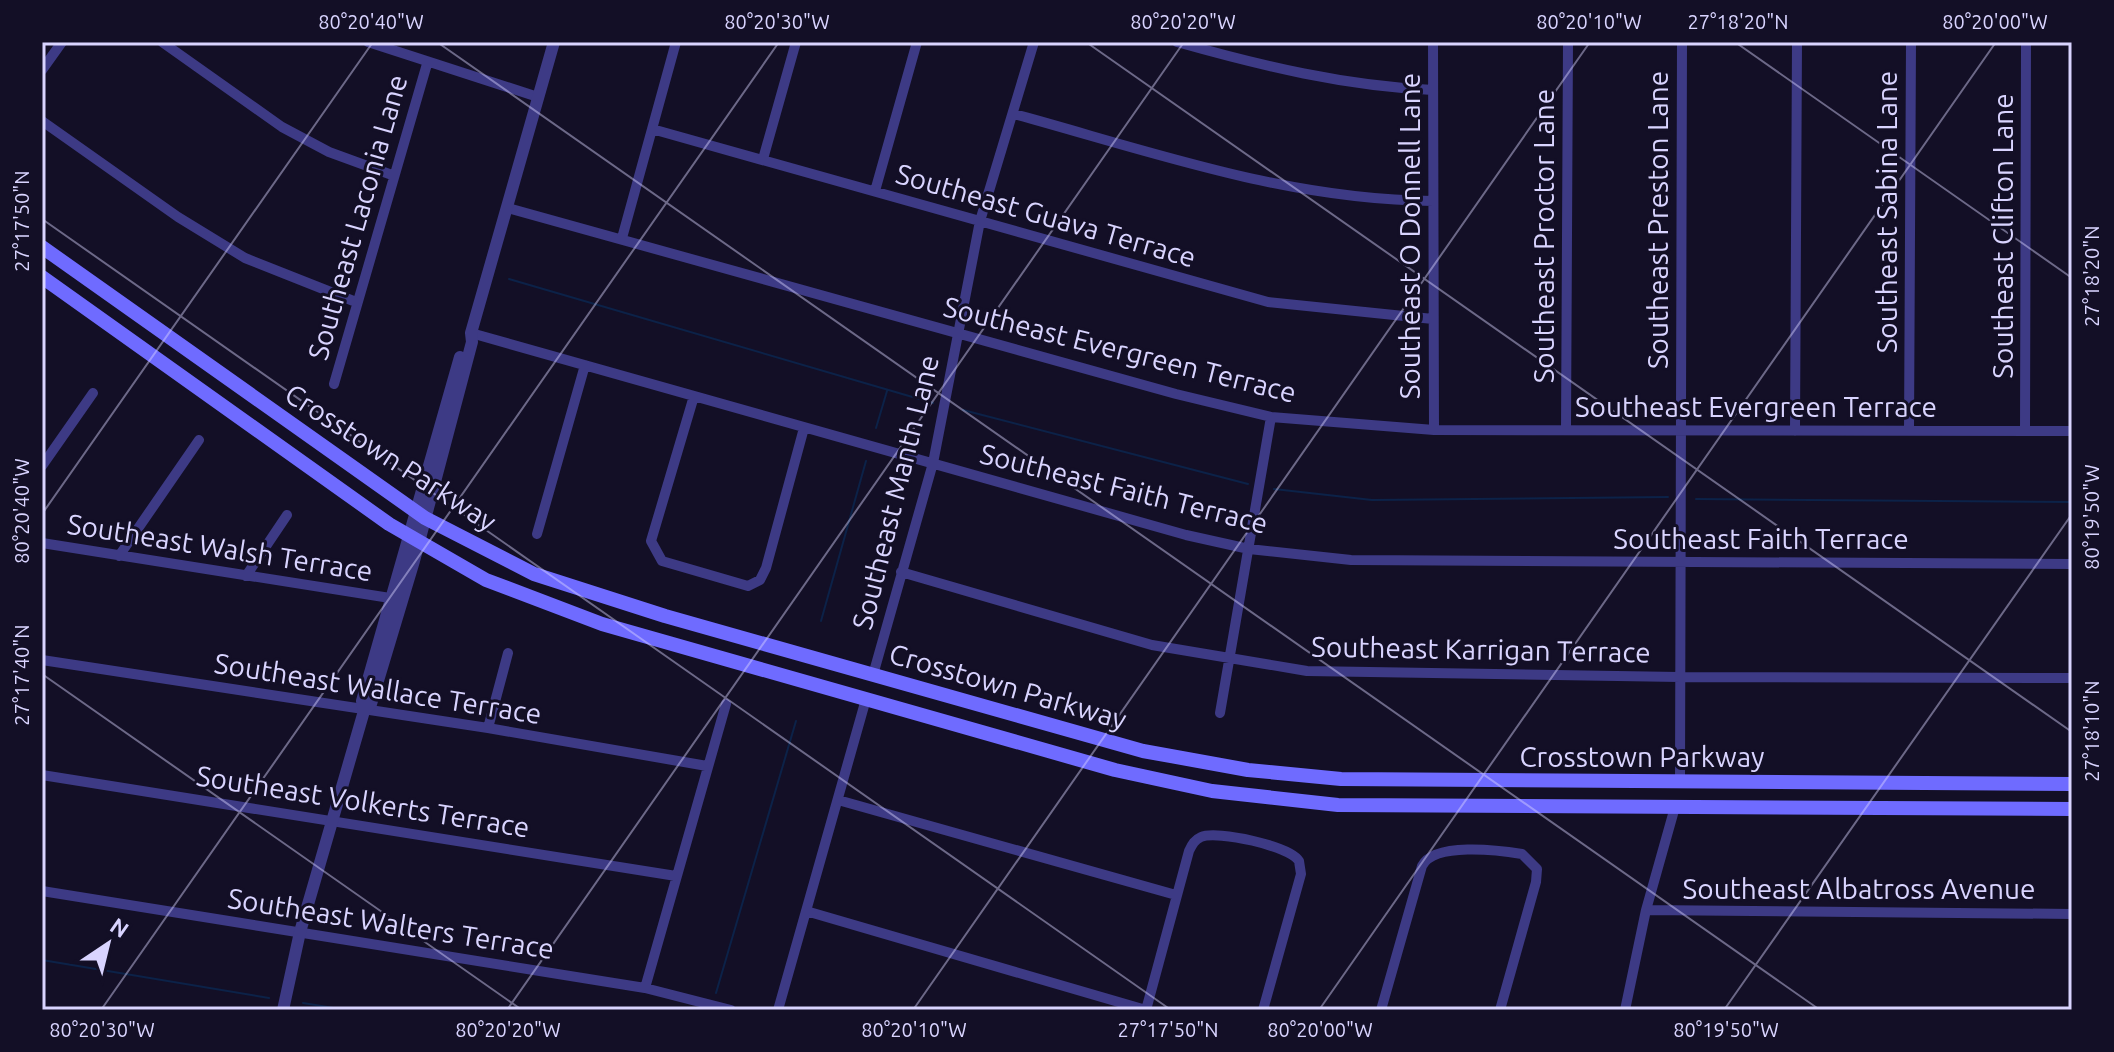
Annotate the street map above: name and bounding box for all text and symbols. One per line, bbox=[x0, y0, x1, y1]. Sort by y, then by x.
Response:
text: 80°20'40"W bbox=[318, 10, 424, 33]
text: 80°20'30"W bbox=[724, 10, 830, 33]
text: 80°20'20"W bbox=[1130, 10, 1236, 33]
text: 80°20'10"W bbox=[1536, 10, 1642, 33]
text: 27°18'20"N bbox=[1687, 10, 1789, 33]
text: 80°20'00"W bbox=[1942, 10, 2048, 33]
street label: Southeast Laconia Lane bbox=[301, 71, 413, 363]
street label: Southeast Preston Lane bbox=[1642, 71, 1673, 369]
street label: Southeast Sabina Lane bbox=[1871, 71, 1902, 353]
street label: Southeast O Donnell Lane bbox=[1394, 73, 1425, 399]
street label: Southeast Proctor Lane bbox=[1528, 89, 1559, 383]
street label: Southeast Clifton Lane bbox=[1987, 93, 2018, 379]
street label: Southeast Guava Terrace bbox=[893, 157, 1199, 273]
text: 27°17'50"N bbox=[10, 170, 33, 272]
text: 27°18'20"N bbox=[2080, 225, 2103, 327]
street label: Southeast Evergreen Terrace bbox=[941, 290, 1299, 408]
street label: Southeast Manth Lane bbox=[846, 352, 944, 632]
street label: Crosstown Parkway bbox=[280, 377, 502, 537]
street label: Southeast Evergreen Terrace bbox=[1575, 391, 1937, 422]
street label: Southeast Faith Terrace bbox=[977, 437, 1271, 539]
text: 80°20'40"W bbox=[10, 458, 33, 564]
text: 80°19'50"W bbox=[2080, 464, 2103, 570]
street label: Southeast Walsh Terrace bbox=[65, 508, 375, 586]
street label: Southeast Faith Terrace bbox=[1613, 523, 1909, 554]
text: 27°17'40"N bbox=[10, 624, 33, 726]
street label: Southeast Karrigan Terrace bbox=[1311, 631, 1651, 667]
street label: Crosstown Parkway bbox=[886, 637, 1130, 735]
street label: Southeast Wallace Terrace bbox=[212, 647, 544, 729]
text: 27°18'10"N bbox=[2080, 680, 2103, 782]
street label: Crosstown Parkway bbox=[1519, 741, 1765, 772]
street label: Southeast Volkerts Terrace bbox=[194, 759, 532, 843]
street label: Southeast Albatross Avenue bbox=[1683, 873, 2035, 904]
street label: Southeast Walters Terrace bbox=[226, 882, 556, 964]
north arrow bbox=[68, 904, 148, 984]
text: N bbox=[106, 912, 134, 942]
text: 80°20'30"W bbox=[49, 1018, 155, 1041]
text: 80°20'20"W bbox=[455, 1018, 561, 1041]
text: 80°20'10"W bbox=[861, 1018, 967, 1041]
text: 27°17'50"N bbox=[1117, 1018, 1219, 1041]
text: 80°20'00"W bbox=[1267, 1018, 1373, 1041]
text: 80°19'50"W bbox=[1673, 1018, 1779, 1041]

